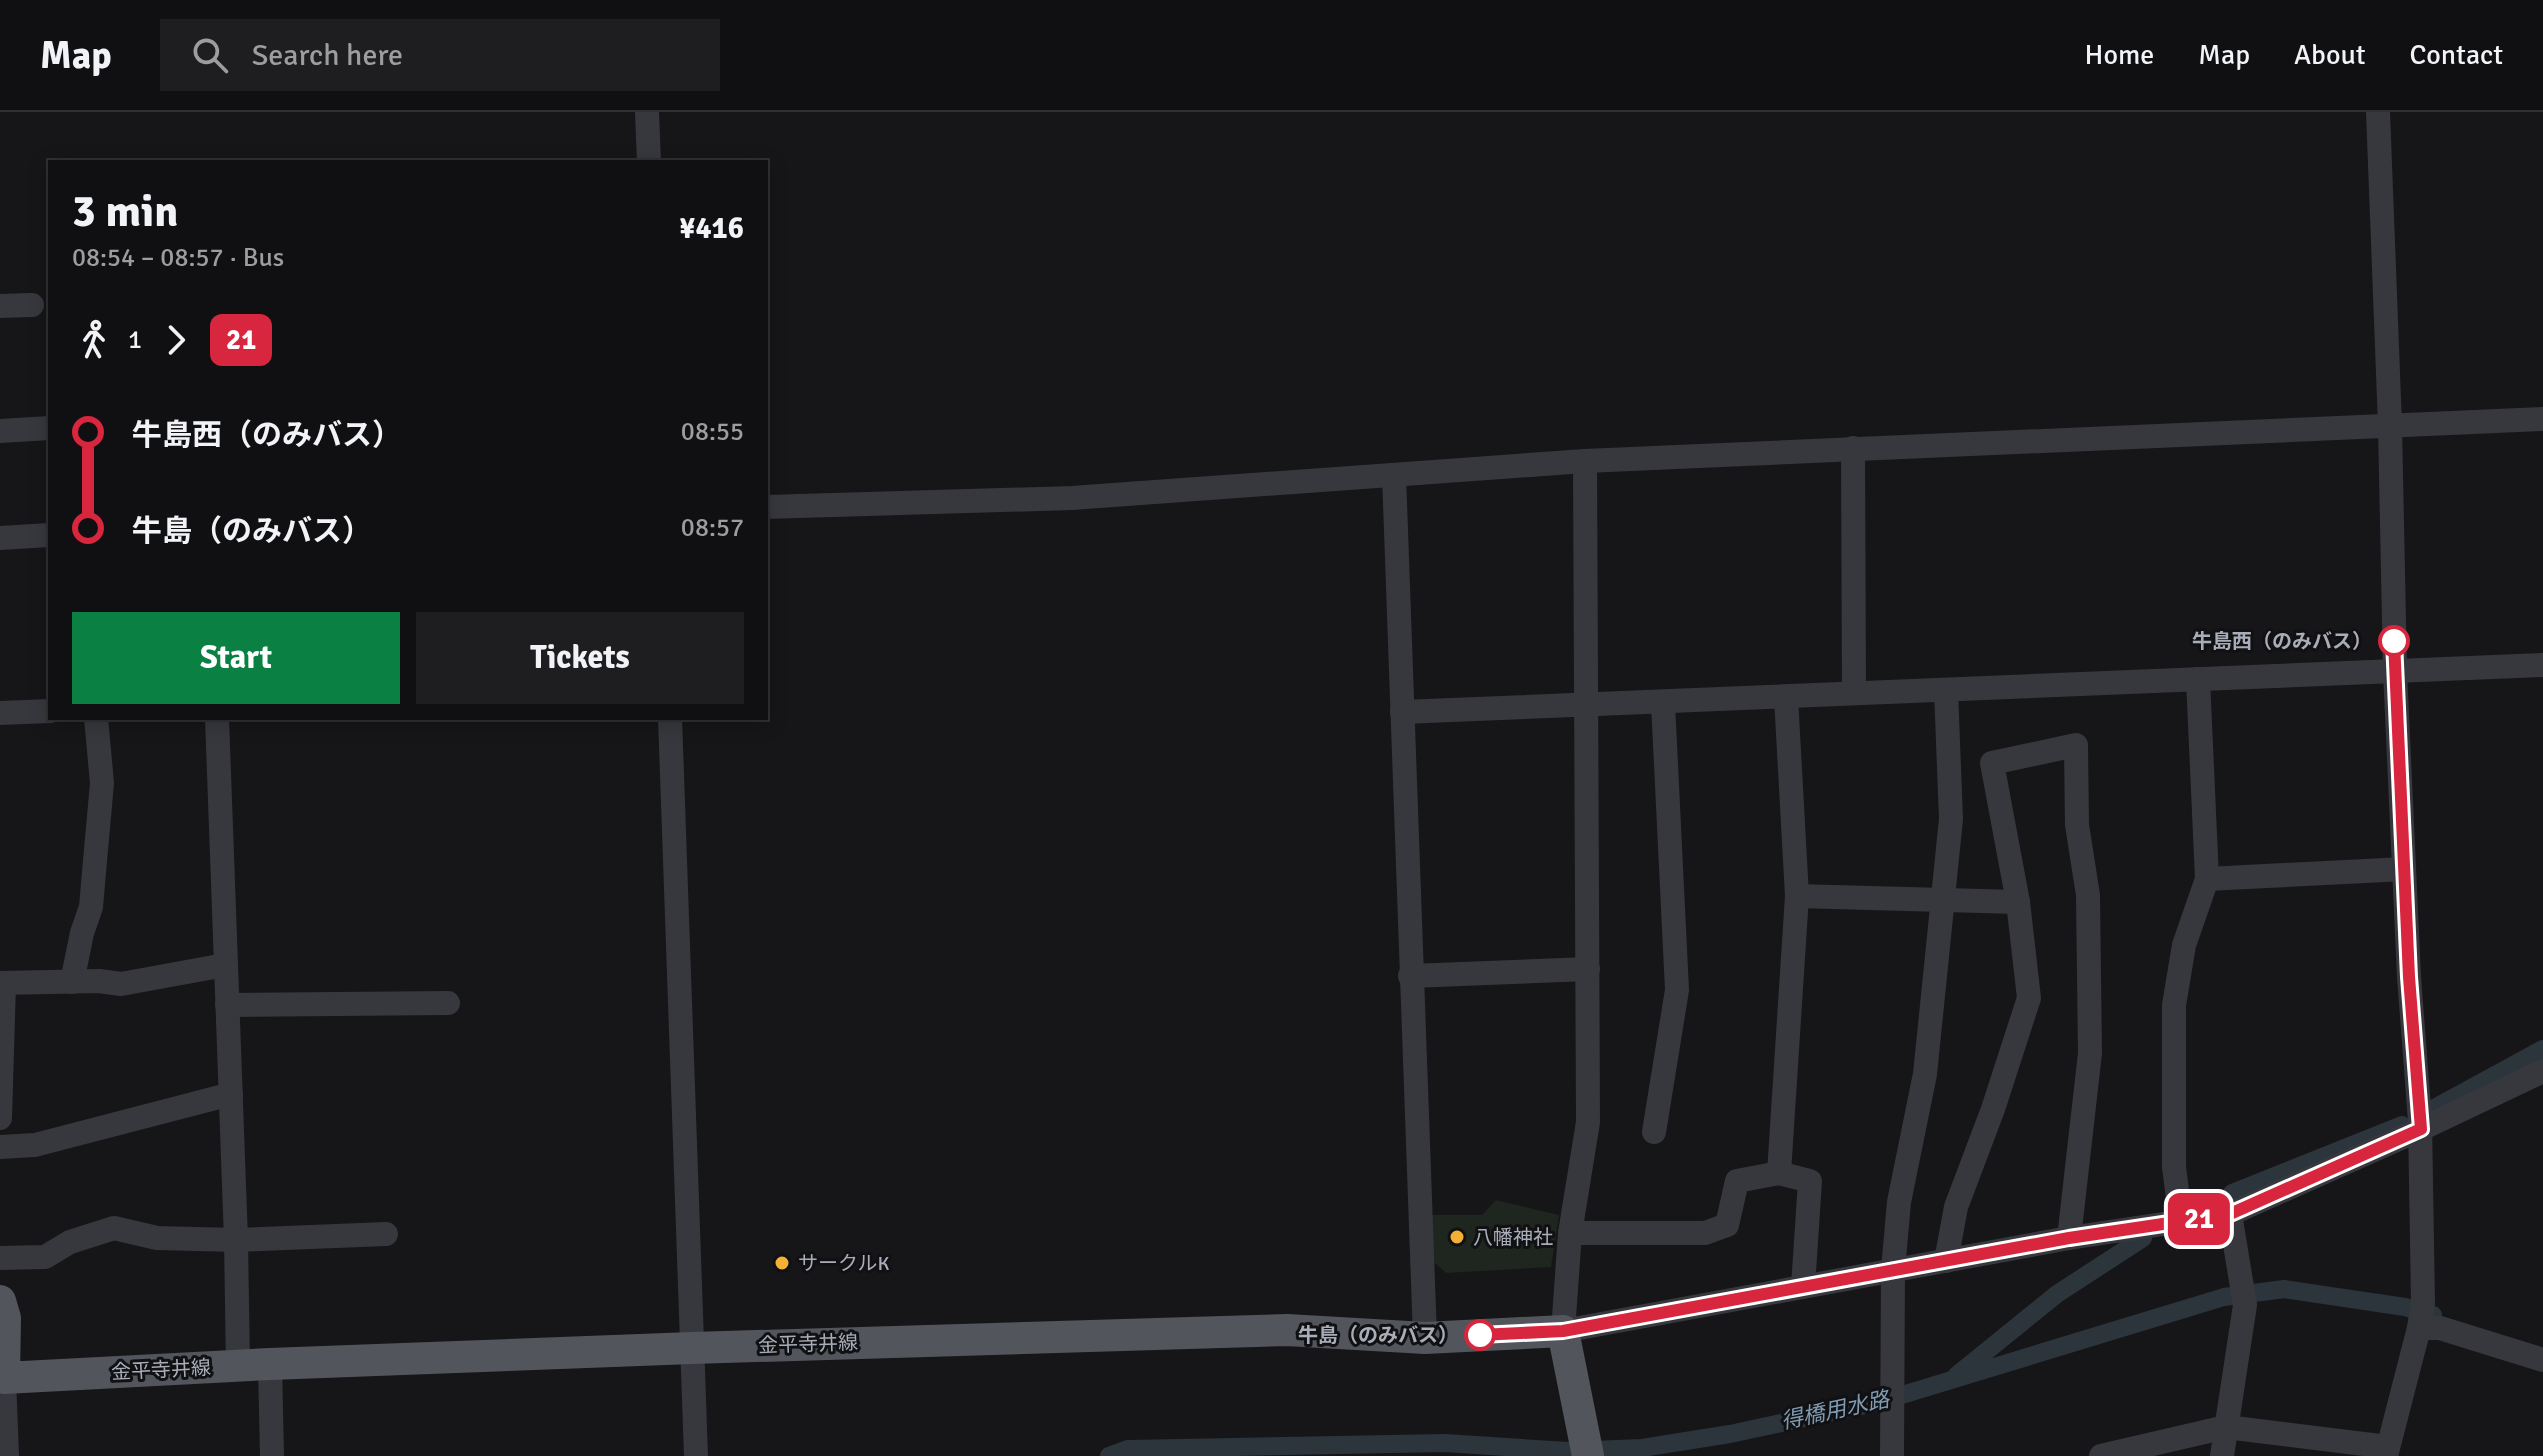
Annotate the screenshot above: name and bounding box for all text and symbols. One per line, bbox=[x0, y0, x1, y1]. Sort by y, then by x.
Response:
search box bbox=[160, 19, 720, 91]
text: Map bbox=[40, 32, 112, 79]
icon: search bbox=[188, 33, 232, 77]
text: Search here bbox=[252, 37, 403, 74]
text: Home bbox=[2085, 38, 2154, 72]
text: Map bbox=[2198, 38, 2250, 72]
text: About bbox=[2294, 38, 2366, 72]
text: Contact bbox=[2410, 38, 2503, 72]
text: 3 min bbox=[72, 185, 178, 239]
text: ¥416 bbox=[679, 210, 744, 247]
text: 08:54 – 08:57 · Bus bbox=[72, 242, 284, 274]
icon: walk bbox=[72, 318, 116, 362]
icon: forward bbox=[154, 318, 198, 362]
text: 21 bbox=[226, 323, 256, 357]
text: 1 bbox=[128, 324, 142, 356]
text: 08:55 bbox=[681, 416, 744, 448]
text: 牛島西（のみバス） bbox=[132, 417, 402, 454]
text: 08:57 bbox=[681, 512, 744, 544]
text: 牛島（のみバス） bbox=[132, 513, 372, 550]
button: Start bbox=[72, 612, 400, 704]
button: Tickets bbox=[416, 612, 744, 704]
marker: 牛島西（のみバス） bbox=[2379, 626, 2409, 656]
place label: 牛島西（のみバス） bbox=[2192, 629, 2372, 654]
line badge: 21 bbox=[2163, 1193, 2235, 1245]
text: 21 bbox=[2184, 1202, 2214, 1236]
place label: 八幡神社 bbox=[1473, 1225, 1553, 1250]
marker: 八幡神社 bbox=[1448, 1228, 1466, 1246]
place label: サークルK bbox=[798, 1251, 889, 1276]
marker: サークルK bbox=[773, 1254, 791, 1272]
marker: 牛島（のみバス） bbox=[1465, 1320, 1495, 1350]
place label: 牛島（のみバス） bbox=[1298, 1323, 1458, 1348]
street label: 金平寺井線 bbox=[758, 1330, 858, 1358]
street label: 金平寺井線 bbox=[110, 1355, 212, 1385]
water label: 得橋用水路 bbox=[1778, 1385, 1894, 1435]

